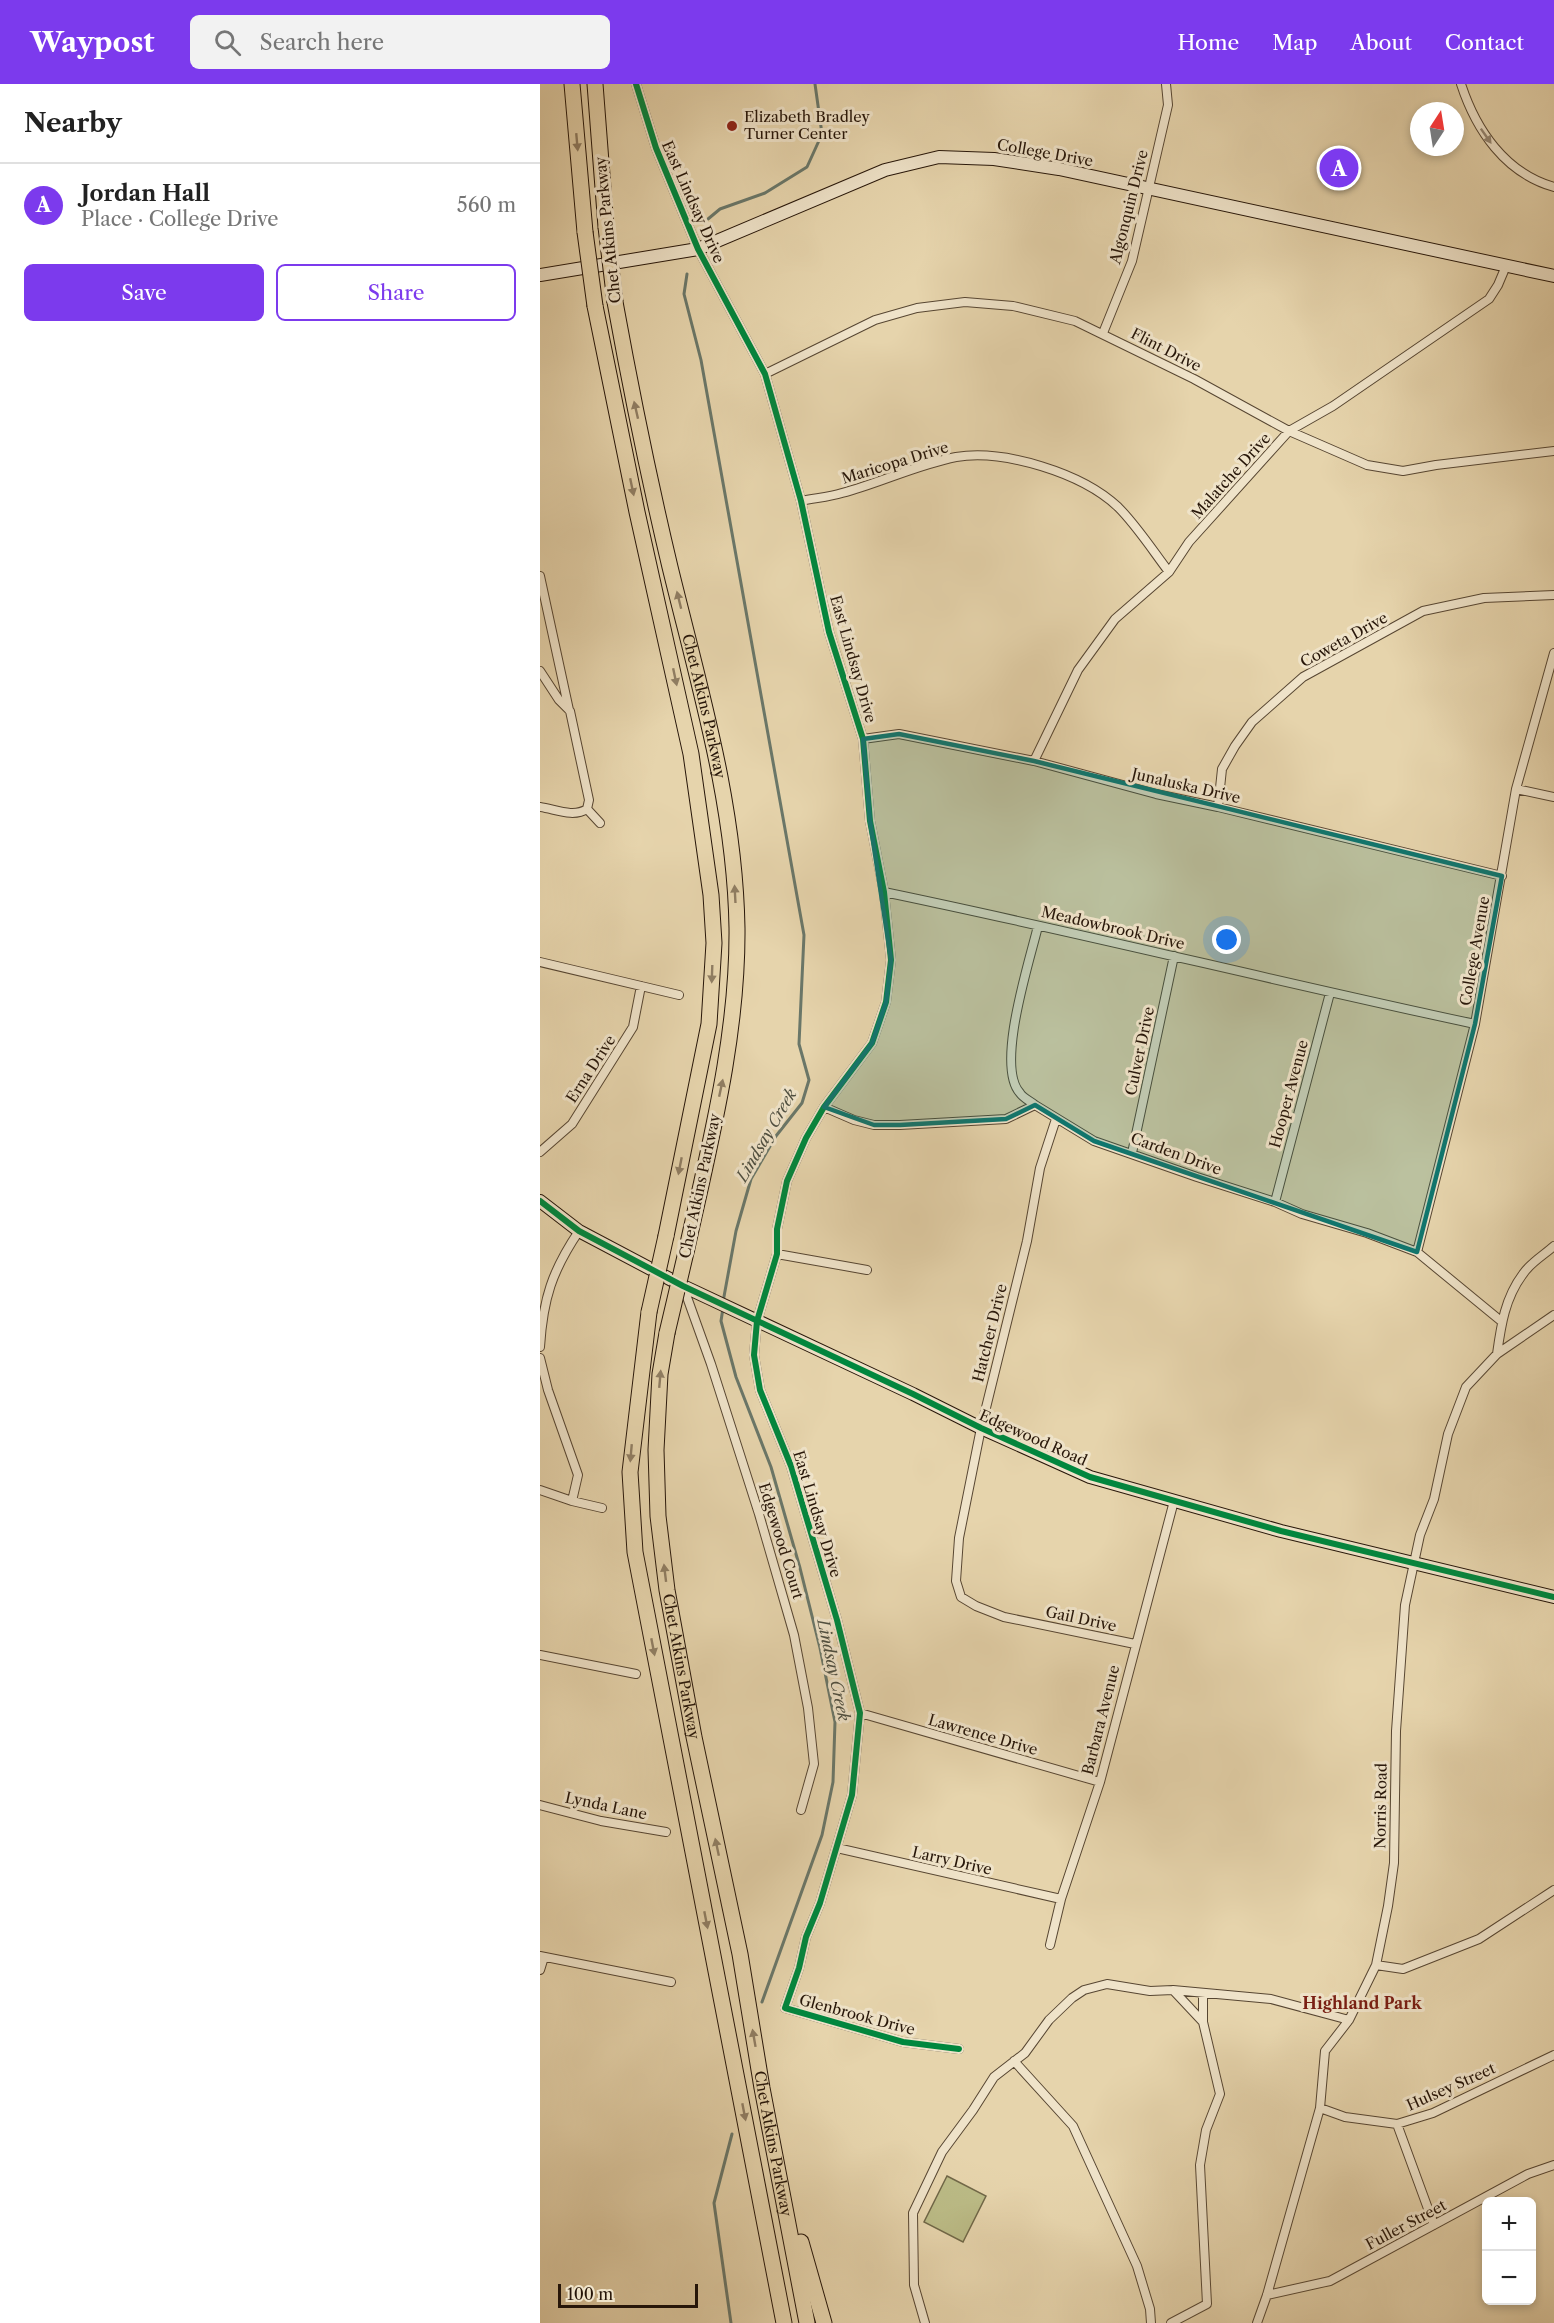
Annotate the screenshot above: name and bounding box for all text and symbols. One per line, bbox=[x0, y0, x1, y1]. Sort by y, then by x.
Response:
search box bbox=[190, 15, 610, 69]
text: Waypost bbox=[30, 25, 154, 59]
icon: search bbox=[211, 26, 244, 59]
text: Search here bbox=[259, 29, 384, 56]
text: Home bbox=[1178, 30, 1239, 55]
text: Map bbox=[1272, 30, 1317, 55]
text: About bbox=[1350, 30, 1412, 55]
text: Contact bbox=[1445, 30, 1524, 55]
north arrow bbox=[1410, 102, 1464, 156]
text: Nearby bbox=[24, 107, 122, 139]
place label: Elizabeth Bradley Turner Center bbox=[744, 107, 870, 143]
marker: Elizabeth Bradley Turner Center bbox=[725, 119, 739, 133]
one-way arrow bbox=[1480, 128, 1491, 144]
one-way arrow bbox=[572, 133, 582, 152]
street label: College Drive bbox=[996, 135, 1095, 170]
street label: East Lindsay Drive bbox=[658, 138, 729, 266]
pin: A bbox=[1320, 146, 1358, 190]
street label: Algonquin Drive bbox=[1105, 148, 1152, 267]
street label: Chet Atkins Parkway bbox=[590, 155, 625, 304]
text: Jordan Hall bbox=[81, 180, 210, 207]
text: A bbox=[36, 193, 51, 217]
text: 560 m bbox=[457, 193, 516, 217]
text: Place · College Drive bbox=[81, 207, 278, 231]
button: Save bbox=[24, 264, 264, 321]
button: Share bbox=[276, 264, 516, 321]
street label: Flint Drive bbox=[1128, 324, 1205, 375]
one-way arrow bbox=[631, 400, 641, 419]
street label: Malatche Drive bbox=[1187, 429, 1274, 523]
street label: Maricopa Drive bbox=[839, 437, 951, 488]
one-way arrow bbox=[627, 478, 637, 496]
one-way arrow bbox=[673, 591, 683, 609]
street label: East Lindsay Drive bbox=[826, 593, 881, 725]
street label: Coweta Drive bbox=[1297, 608, 1391, 671]
street label: Chet Atkins Parkway bbox=[678, 632, 730, 781]
one-way arrow bbox=[671, 668, 680, 687]
street label: Junaluska Drive bbox=[1128, 763, 1242, 807]
one-way arrow bbox=[730, 885, 739, 904]
street label: College Avenue bbox=[1456, 895, 1494, 1007]
street label: Meadowbrook Drive bbox=[1040, 902, 1187, 953]
your location bbox=[1212, 925, 1241, 954]
one-way arrow bbox=[708, 964, 717, 983]
street label: Culver Drive bbox=[1121, 1005, 1158, 1097]
street label: Erna Drive bbox=[562, 1031, 619, 1106]
street label: Hooper Avenue bbox=[1265, 1038, 1312, 1150]
one-way arrow bbox=[716, 1079, 726, 1097]
water label: Lindsay Creek bbox=[730, 1084, 801, 1187]
street label: Chet Atkins Parkway bbox=[675, 1111, 724, 1260]
street label: Carden Drive bbox=[1128, 1128, 1224, 1179]
one-way arrow bbox=[675, 1157, 684, 1176]
street label: Hatcher Drive bbox=[968, 1282, 1011, 1384]
one-way arrow bbox=[655, 1369, 665, 1388]
street label: Edgewood Road bbox=[976, 1405, 1090, 1470]
one-way arrow bbox=[626, 1444, 636, 1463]
street label: East Lindsay Drive bbox=[789, 1448, 846, 1580]
street label: Edgewood Court bbox=[755, 1480, 808, 1602]
one-way arrow bbox=[660, 1563, 670, 1582]
street label: Chet Atkins Parkway bbox=[659, 1592, 704, 1741]
street label: Gail Drive bbox=[1044, 1602, 1118, 1635]
water label: Lindsay Creek bbox=[813, 1615, 855, 1723]
one-way arrow bbox=[649, 1637, 658, 1656]
street label: Barbara Avenue bbox=[1078, 1663, 1123, 1777]
street label: Lawrence Drive bbox=[926, 1710, 1040, 1759]
street label: Norris Road bbox=[1370, 1763, 1391, 1849]
street label: Lynda Lane bbox=[563, 1788, 649, 1823]
one-way arrow bbox=[712, 1837, 721, 1856]
street label: Larry Drive bbox=[910, 1842, 994, 1879]
one-way arrow bbox=[702, 1911, 711, 1930]
street label: Glenbrook Drive bbox=[797, 1990, 917, 2039]
district label: Highland Park bbox=[1302, 1993, 1422, 2013]
one-way arrow bbox=[749, 2029, 758, 2048]
street label: Hulsey Street bbox=[1403, 2058, 1499, 2115]
street label: Chet Atkins Parkway bbox=[750, 2069, 796, 2218]
one-way arrow bbox=[740, 2102, 749, 2121]
street label: Fuller Street bbox=[1362, 2195, 1450, 2254]
map controls bbox=[1482, 2197, 1536, 2305]
button: + bbox=[1482, 2197, 1536, 2251]
button: − bbox=[1482, 2251, 1536, 2305]
scale bar bbox=[558, 2281, 698, 2308]
text: 100 m bbox=[567, 2284, 613, 2304]

